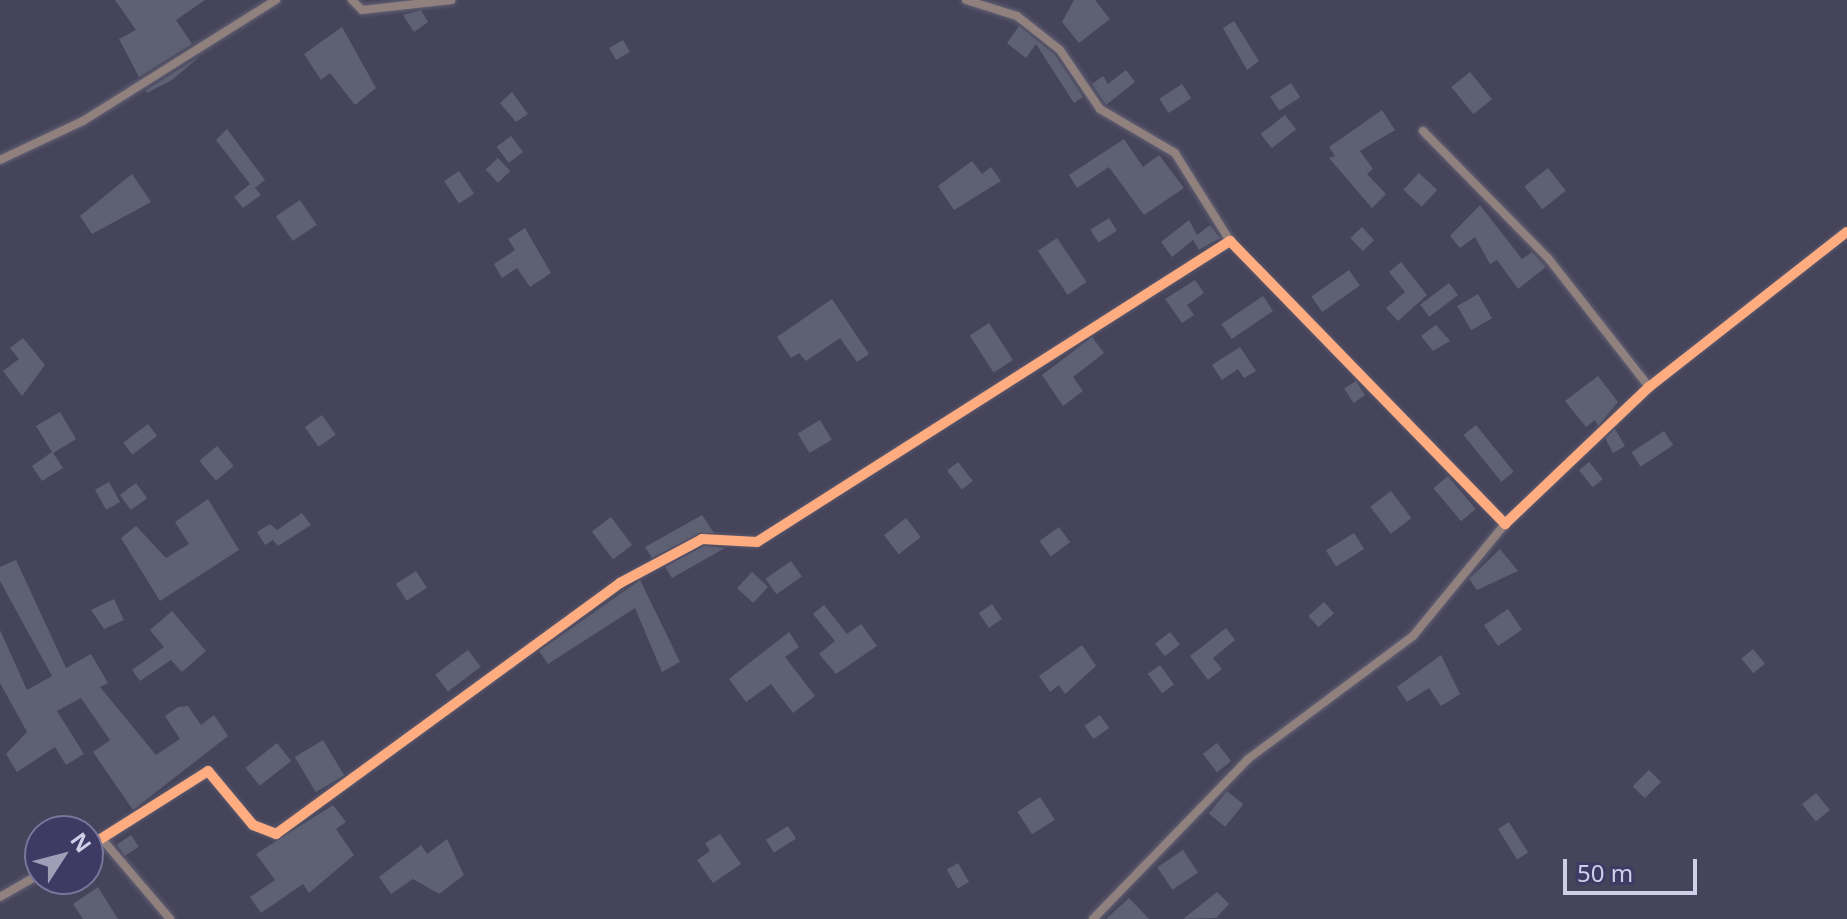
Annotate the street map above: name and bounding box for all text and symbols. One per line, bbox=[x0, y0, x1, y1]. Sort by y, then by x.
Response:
north arrow bbox=[24, 815, 104, 895]
text: N bbox=[64, 826, 99, 858]
scale bar bbox=[1567, 843, 1701, 893]
text: 50 m bbox=[1577, 856, 1633, 889]

